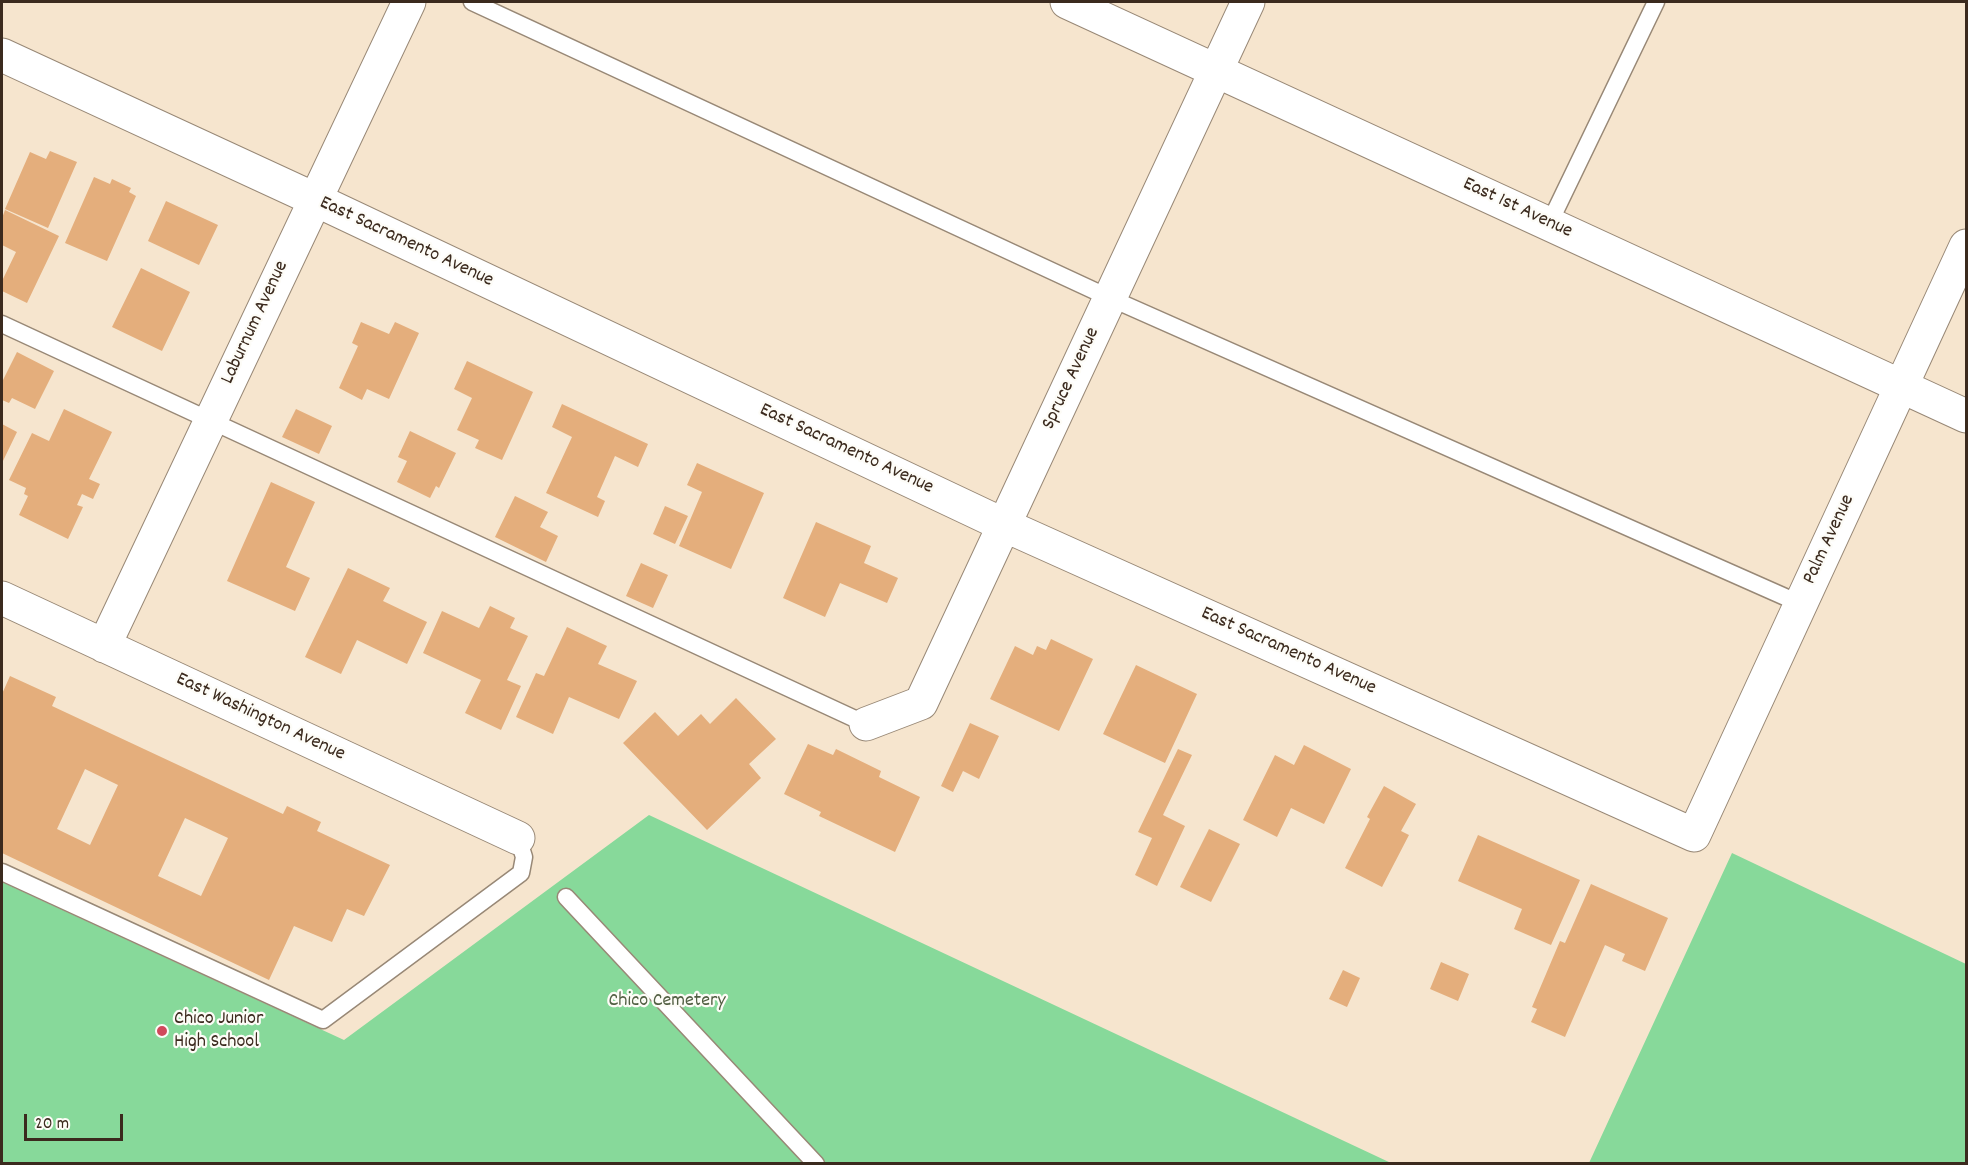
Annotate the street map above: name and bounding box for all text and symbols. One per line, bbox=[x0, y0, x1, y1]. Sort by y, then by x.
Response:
street label: East 1st Avenue bbox=[1458, 173, 1576, 245]
street label: East Sacramento Avenue bbox=[315, 192, 497, 294]
street label: Laburnum Avenue bbox=[217, 258, 295, 388]
street label: Spruce Avenue bbox=[1038, 324, 1106, 434]
street label: East Sacramento Avenue bbox=[755, 399, 937, 501]
street label: Palm Avenue bbox=[1799, 491, 1861, 589]
street label: East Sacramento Avenue bbox=[1197, 603, 1379, 701]
street label: East Washington Avenue bbox=[172, 668, 348, 768]
park label: Chico Cemetery bbox=[608, 990, 726, 1014]
place label: Chico Junior High School bbox=[174, 1008, 263, 1055]
marker: Chico Junior High School bbox=[155, 1024, 169, 1038]
scale bar bbox=[27, 1102, 126, 1140]
text: 20 m bbox=[35, 1112, 69, 1137]

